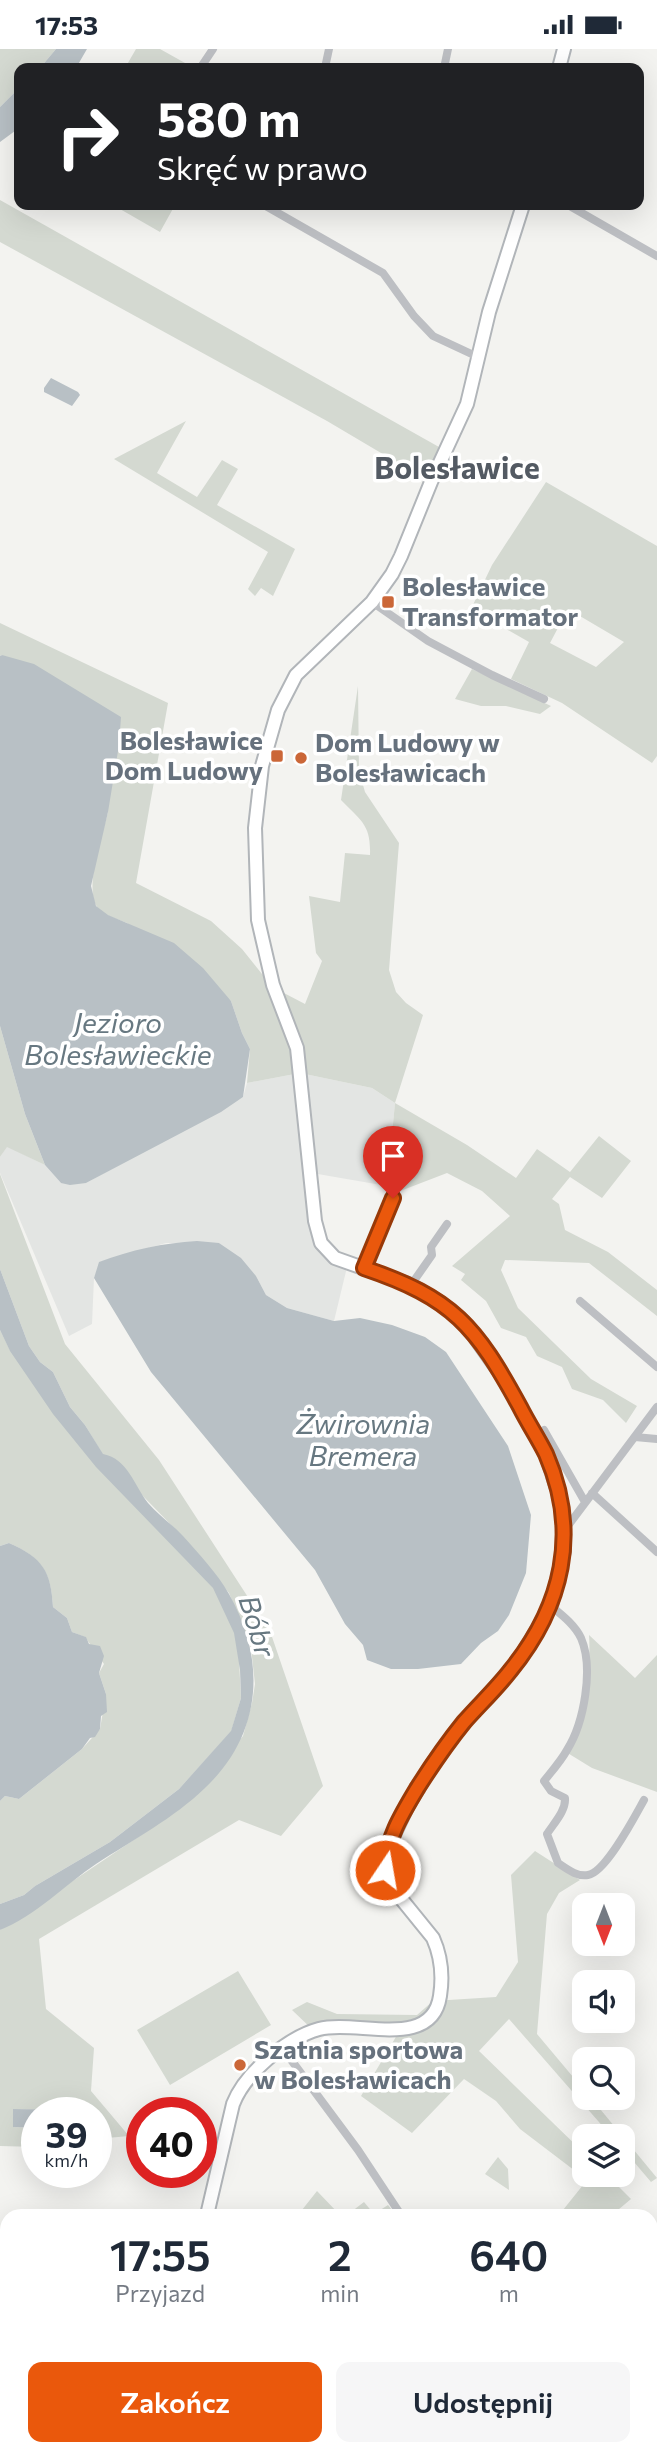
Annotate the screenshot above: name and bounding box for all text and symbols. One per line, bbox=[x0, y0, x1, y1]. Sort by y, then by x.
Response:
text: 17:53 bbox=[35, 9, 98, 40]
text: 580 m bbox=[157, 87, 301, 147]
icon: right bbox=[42, 91, 133, 182]
text: Skręć w prawo bbox=[157, 147, 368, 187]
district label: Bolesławice bbox=[374, 448, 540, 485]
place label: Bolesławice Transformator bbox=[402, 570, 579, 631]
marker: Bolesławice Transformator bbox=[380, 594, 396, 610]
place label: Bolesławice Dom Ludowy bbox=[105, 724, 263, 785]
place label: Dom Ludowy w Bolesławicach bbox=[315, 726, 500, 787]
marker: Bolesławice Dom Ludowy bbox=[269, 748, 285, 764]
marker: Dom Ludowy w Bolesławicach bbox=[293, 750, 309, 766]
water label: Jezioro Bolesławieckie bbox=[24, 1005, 212, 1071]
pin bbox=[363, 1126, 423, 1198]
icon: arrive bbox=[374, 1137, 412, 1175]
water label: Żwirownia Bremera bbox=[295, 1406, 430, 1472]
water label: Bóbr bbox=[233, 1591, 284, 1661]
position arrow bbox=[348, 1833, 422, 1907]
north arrow bbox=[572, 1893, 635, 1957]
map controls bbox=[572, 1893, 635, 2187]
button: sound bbox=[572, 1970, 635, 2033]
place label: Szatnia sportowa w Bolesławicach bbox=[254, 2033, 463, 2094]
button: search bbox=[572, 2047, 635, 2110]
marker: Szatnia sportowa w Bolesławicach bbox=[232, 2057, 248, 2073]
speed limit sign: 40 bbox=[126, 2097, 217, 2188]
text: 39 bbox=[46, 2112, 87, 2155]
button: layers bbox=[572, 2124, 635, 2187]
text: km/h bbox=[45, 2149, 88, 2171]
text: 17:55 bbox=[110, 2228, 211, 2280]
text: 2 bbox=[328, 2228, 352, 2280]
text: 640 bbox=[469, 2228, 548, 2280]
text: Przyjazd bbox=[115, 2279, 205, 2307]
text: min bbox=[320, 2279, 359, 2307]
text: m bbox=[499, 2279, 519, 2307]
button: Zakończ bbox=[28, 2362, 322, 2442]
button: Udostępnij bbox=[336, 2362, 630, 2442]

